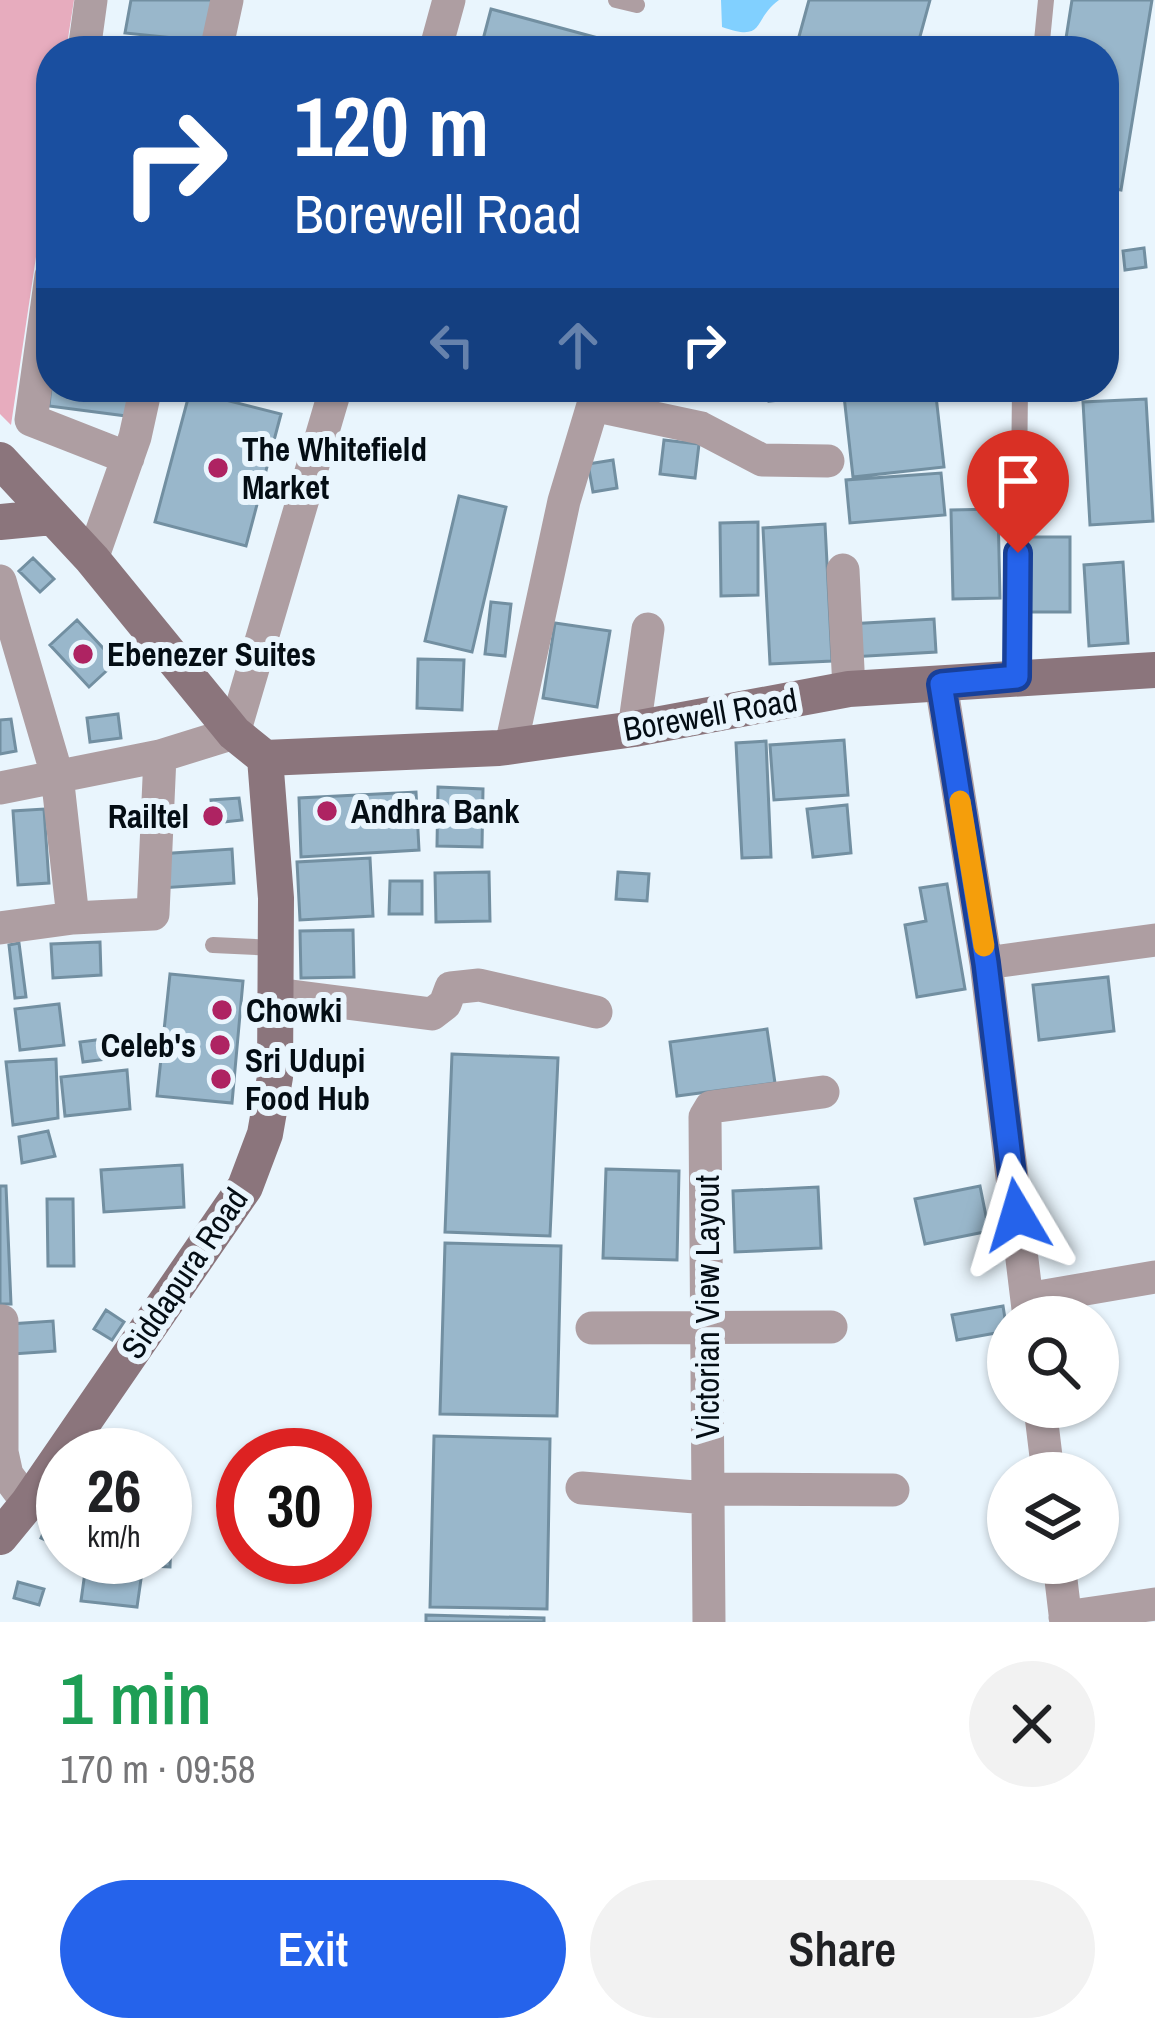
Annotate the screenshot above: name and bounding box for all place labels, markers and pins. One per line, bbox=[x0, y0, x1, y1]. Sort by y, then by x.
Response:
place label: The Whitefield Market bbox=[242, 427, 427, 509]
pin bbox=[967, 430, 1069, 553]
marker: The Whitefield Market bbox=[205, 455, 231, 481]
place label: Ebenezer Suites bbox=[107, 632, 316, 676]
marker: Ebenezer Suites bbox=[70, 641, 96, 667]
place label: Andhra Bank bbox=[351, 789, 520, 833]
place label: Railtel bbox=[108, 794, 189, 838]
marker: Andhra Bank bbox=[314, 798, 340, 824]
marker: Railtel bbox=[200, 803, 226, 829]
place label: Chowki bbox=[246, 988, 342, 1032]
marker: Chowki bbox=[209, 997, 235, 1023]
place label: Celeb's bbox=[101, 1023, 196, 1067]
marker: Celeb's bbox=[207, 1032, 233, 1058]
place label: Sri Udupi Food Hub bbox=[245, 1038, 370, 1120]
marker: Sri Udupi Food Hub bbox=[208, 1066, 234, 1092]

